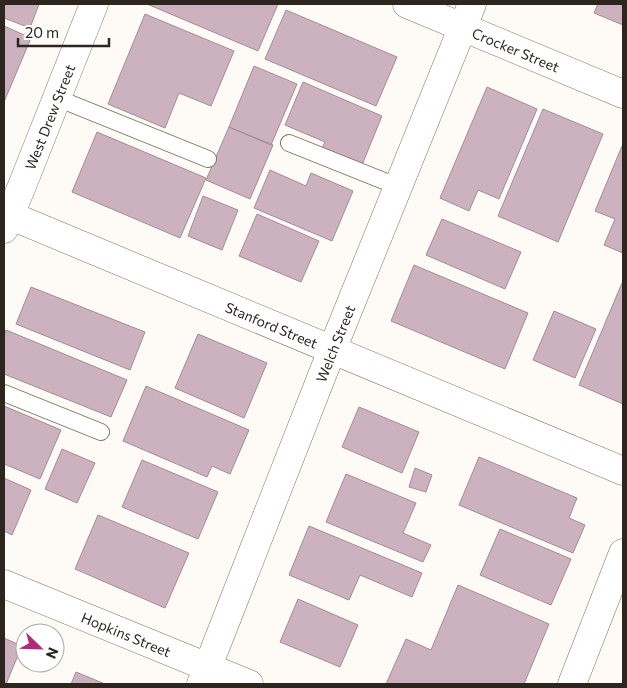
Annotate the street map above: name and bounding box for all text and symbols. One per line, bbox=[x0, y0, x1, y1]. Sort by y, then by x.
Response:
scale bar bbox=[18, 15, 109, 47]
text: 20 m bbox=[25, 23, 59, 41]
street label: Crocker Street bbox=[470, 24, 562, 75]
street label: West Drew Street bbox=[21, 61, 78, 172]
street label: Stanford Street bbox=[223, 298, 321, 351]
street label: Welch Street bbox=[312, 302, 358, 384]
street label: Hopkins Street bbox=[79, 608, 174, 660]
north arrow bbox=[15, 623, 65, 673]
text: N bbox=[43, 645, 62, 661]

